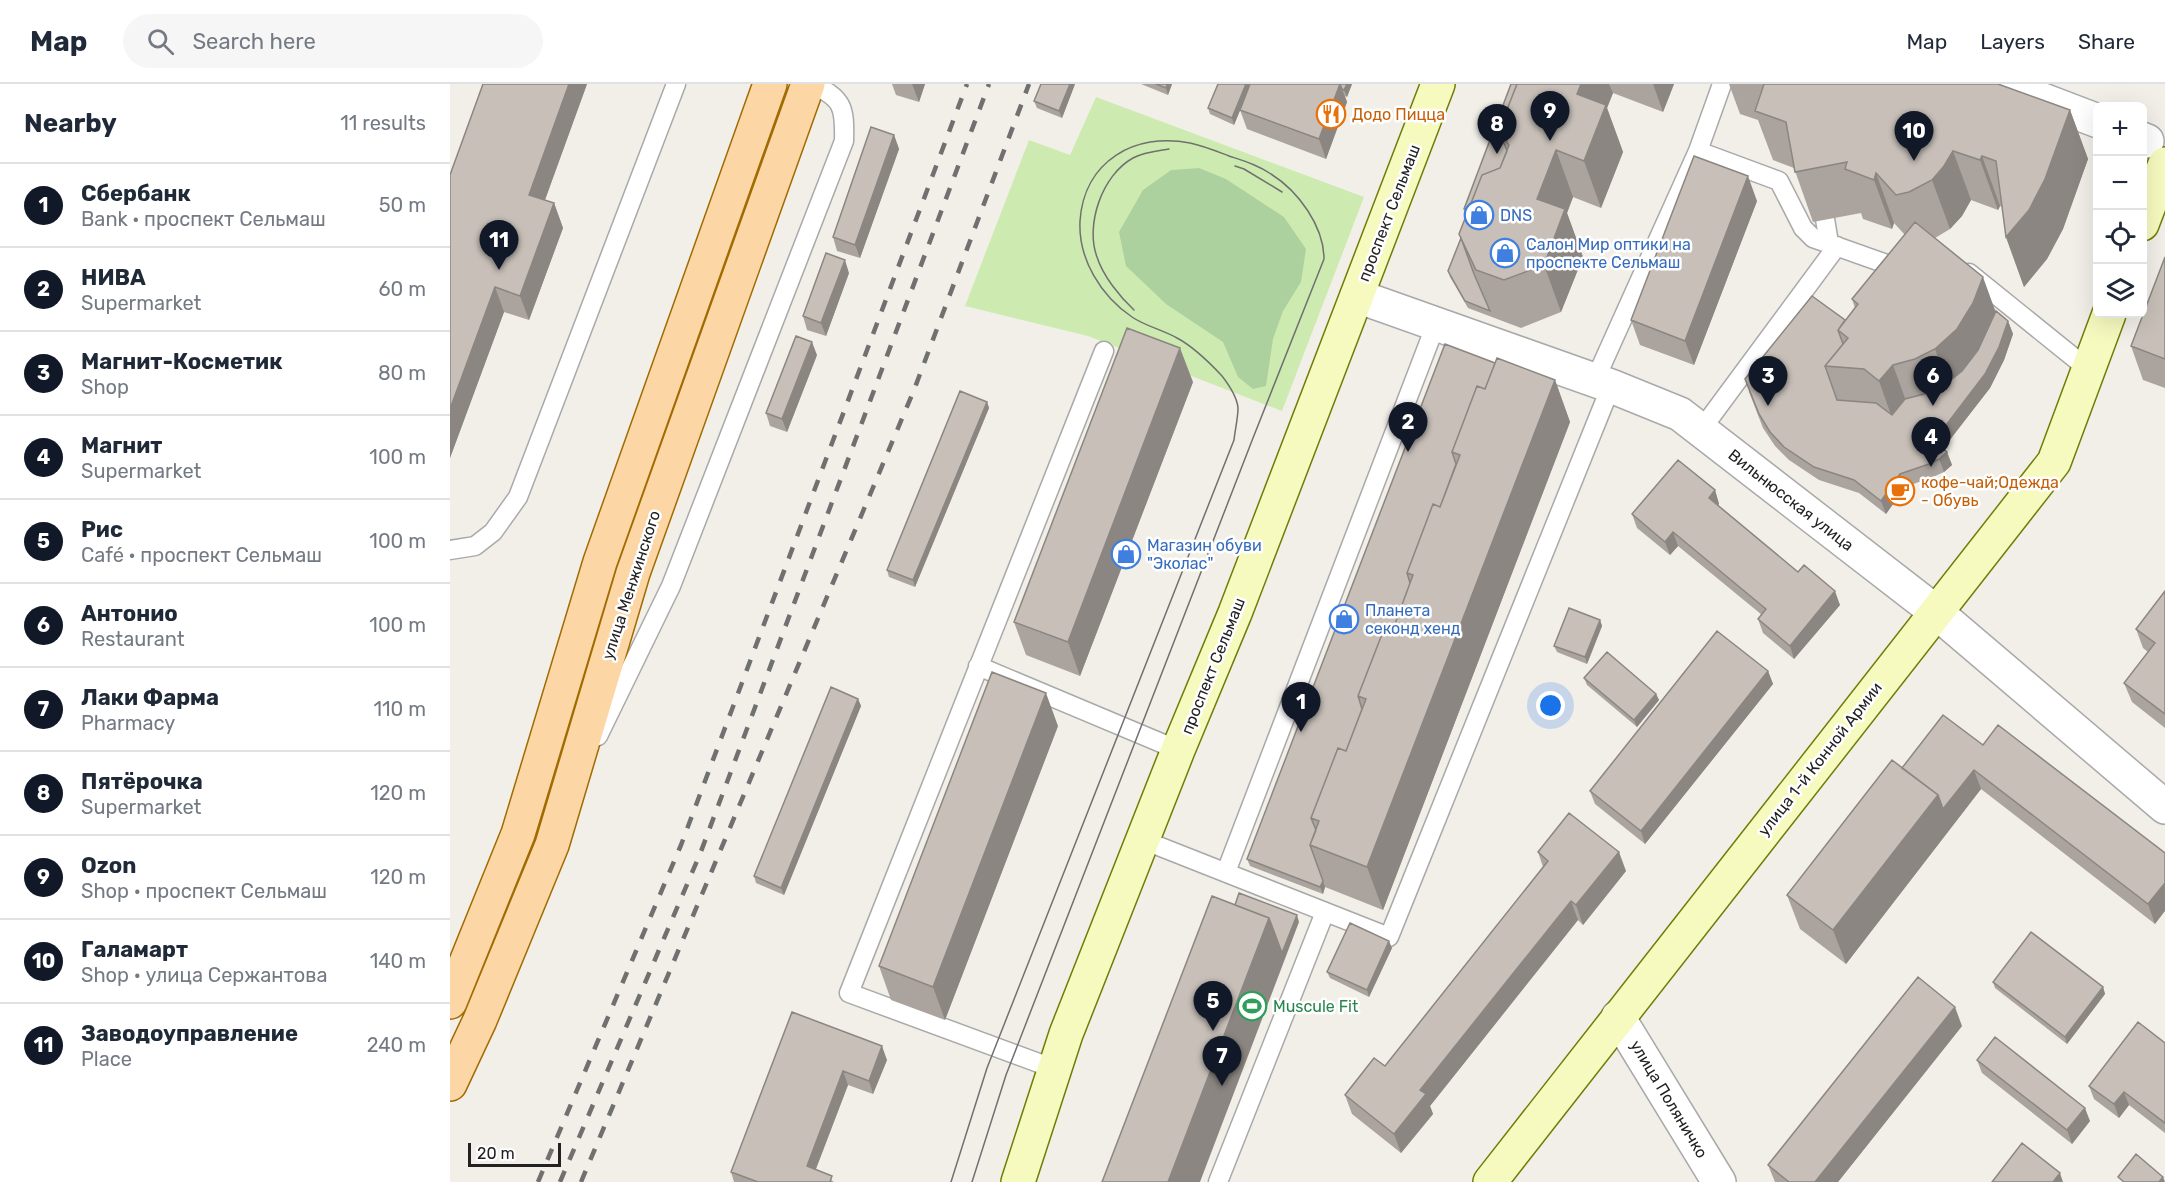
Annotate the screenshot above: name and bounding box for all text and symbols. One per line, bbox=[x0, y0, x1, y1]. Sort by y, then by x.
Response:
search box bbox=[123, 14, 543, 68]
text: Map bbox=[30, 25, 87, 58]
icon: search bbox=[144, 25, 177, 58]
text: Search here bbox=[192, 28, 316, 55]
text: Map bbox=[1906, 29, 1947, 54]
text: Layers bbox=[1980, 29, 2045, 54]
text: Share bbox=[2078, 29, 2135, 54]
pin: 9 bbox=[1530, 92, 1570, 141]
restaurant icon: Додо Пицца bbox=[1315, 98, 1347, 130]
map controls bbox=[2093, 102, 2147, 318]
button: + bbox=[2093, 102, 2147, 156]
pin: 8 bbox=[1478, 104, 1516, 154]
place label: Додо Пицца bbox=[1352, 105, 1445, 124]
text: Nearby bbox=[24, 108, 117, 139]
text: 11 results bbox=[340, 111, 426, 135]
pin: 10 bbox=[1894, 112, 1934, 161]
street label: проспект Сельмаш bbox=[1354, 142, 1424, 284]
button: − bbox=[2093, 156, 2147, 210]
text: Сбербанк bbox=[81, 180, 191, 207]
text: 1 bbox=[39, 193, 48, 217]
text: 50 m bbox=[379, 193, 426, 217]
shop icon: DNS bbox=[1463, 199, 1495, 231]
place label: DNS bbox=[1500, 206, 1532, 225]
text: Bank · проспект Сельмаш bbox=[81, 207, 326, 231]
button: locate bbox=[2093, 210, 2147, 264]
pin: 11 bbox=[479, 220, 518, 270]
place label: Салон Мир оптики на проспекте Сельмаш bbox=[1526, 235, 1691, 272]
shop icon: Салон Мир оптики на проспекте Сельмаш bbox=[1489, 237, 1521, 269]
text: НИВА bbox=[81, 264, 146, 291]
button: layers bbox=[2093, 264, 2147, 318]
text: 2 bbox=[37, 277, 50, 301]
text: 60 m bbox=[379, 277, 426, 301]
text: Supermarket bbox=[81, 291, 201, 315]
text: Магнит-Косметик bbox=[81, 348, 282, 375]
pin: 3 bbox=[1748, 356, 1788, 406]
pin: 6 bbox=[1914, 356, 1952, 406]
text: 3 bbox=[37, 361, 50, 385]
text: 80 m bbox=[378, 361, 426, 385]
text: Shop bbox=[81, 375, 129, 399]
pin: 2 bbox=[1388, 402, 1428, 452]
pin: 4 bbox=[1912, 418, 1950, 467]
text: Магнит bbox=[81, 432, 162, 459]
text: 4 bbox=[37, 445, 50, 469]
text: 100 m bbox=[369, 445, 426, 469]
street label: Вильнюсская улица bbox=[1724, 445, 1858, 555]
text: Supermarket bbox=[81, 459, 201, 483]
place label: кофе-чай;Одежда - Обувь bbox=[1921, 473, 2059, 510]
cafe icon: кофе-чай;Одежда - Обувь bbox=[1884, 475, 1916, 507]
street label: улица Менжинского bbox=[598, 508, 664, 662]
text: Рис bbox=[81, 516, 123, 543]
text: 5 bbox=[37, 529, 50, 553]
text: 100 m bbox=[369, 529, 426, 553]
place label: Магазин обуви "Эколас" bbox=[1147, 536, 1262, 573]
shop icon: Магазин обуви "Эколас" bbox=[1110, 538, 1142, 570]
text: Café · проспект Сельмаш bbox=[81, 543, 322, 567]
street label: проспект Сельмаш bbox=[1177, 595, 1249, 737]
text: Антонио bbox=[81, 600, 178, 627]
place label: Планета секонд хенд bbox=[1365, 601, 1461, 638]
shop icon: Планета секонд хенд bbox=[1328, 603, 1360, 635]
text: 6 bbox=[37, 613, 50, 637]
text: 100 m bbox=[369, 613, 426, 637]
text: Restaurant bbox=[81, 627, 185, 651]
street label: улица 1-й Конной Армии bbox=[1754, 678, 1886, 840]
pin: 1 bbox=[1282, 682, 1320, 732]
text: Лаки Фарма bbox=[81, 684, 219, 711]
your location bbox=[1536, 691, 1565, 720]
text: 7 bbox=[38, 697, 49, 721]
text: 110 m bbox=[374, 697, 426, 721]
text: Pharmacy bbox=[81, 711, 175, 735]
text: Пятёрочка bbox=[81, 768, 203, 795]
text: 8 bbox=[37, 781, 50, 805]
text: 120 m bbox=[370, 781, 426, 805]
text: Supermarket bbox=[81, 795, 201, 819]
text: Ozon bbox=[81, 852, 136, 879]
text: 9 bbox=[37, 865, 50, 889]
text: 120 m bbox=[370, 865, 426, 889]
text: Shop · проспект Сельмаш bbox=[81, 879, 327, 903]
text: Галамарт bbox=[81, 936, 188, 963]
text: 10 bbox=[32, 949, 55, 973]
text: 140 m bbox=[370, 949, 426, 973]
text: Shop · улица Сержантова bbox=[81, 963, 327, 987]
pin: 5 bbox=[1194, 982, 1233, 1031]
sports icon: Muscule Fit bbox=[1236, 990, 1268, 1022]
place label: Muscule Fit bbox=[1273, 997, 1358, 1016]
text: Заводоуправление bbox=[81, 1020, 298, 1047]
text: 11 bbox=[34, 1033, 53, 1057]
text: 240 m bbox=[367, 1033, 426, 1057]
pin: 7 bbox=[1202, 1036, 1242, 1086]
street label: улица Поляничко bbox=[1626, 1037, 1712, 1161]
text: Place bbox=[81, 1047, 132, 1071]
scale bar bbox=[468, 1140, 561, 1168]
text: 20 m bbox=[477, 1144, 515, 1163]

